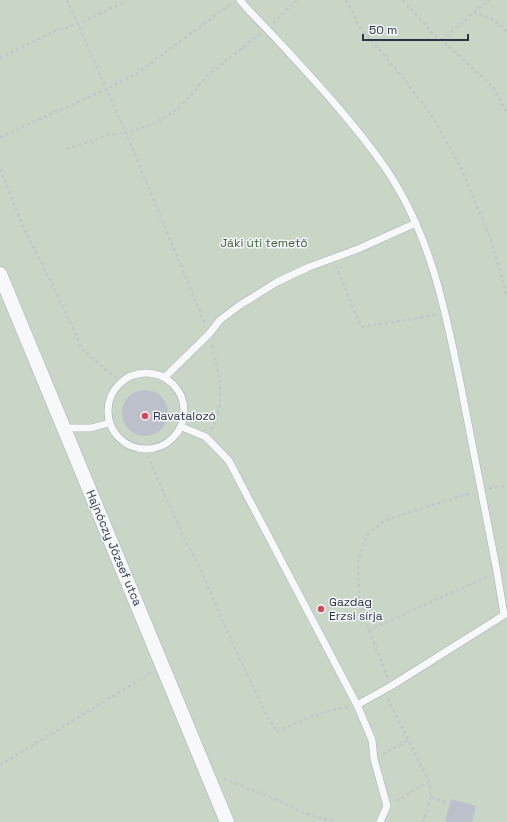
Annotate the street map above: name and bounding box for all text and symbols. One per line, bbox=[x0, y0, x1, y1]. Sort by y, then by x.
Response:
scale bar bbox=[363, 16, 468, 42]
text: 50 m bbox=[369, 22, 397, 38]
park label: Jáki úti temető bbox=[220, 235, 308, 251]
place label: Ravatalozó bbox=[153, 408, 216, 424]
marker: Ravatalozó bbox=[140, 411, 150, 421]
street label: Hajnóczy József utca bbox=[82, 487, 146, 609]
place label: Gazdag Erzsi sírja bbox=[329, 594, 383, 624]
marker: Gazdag Erzsi sírja bbox=[316, 604, 326, 614]

